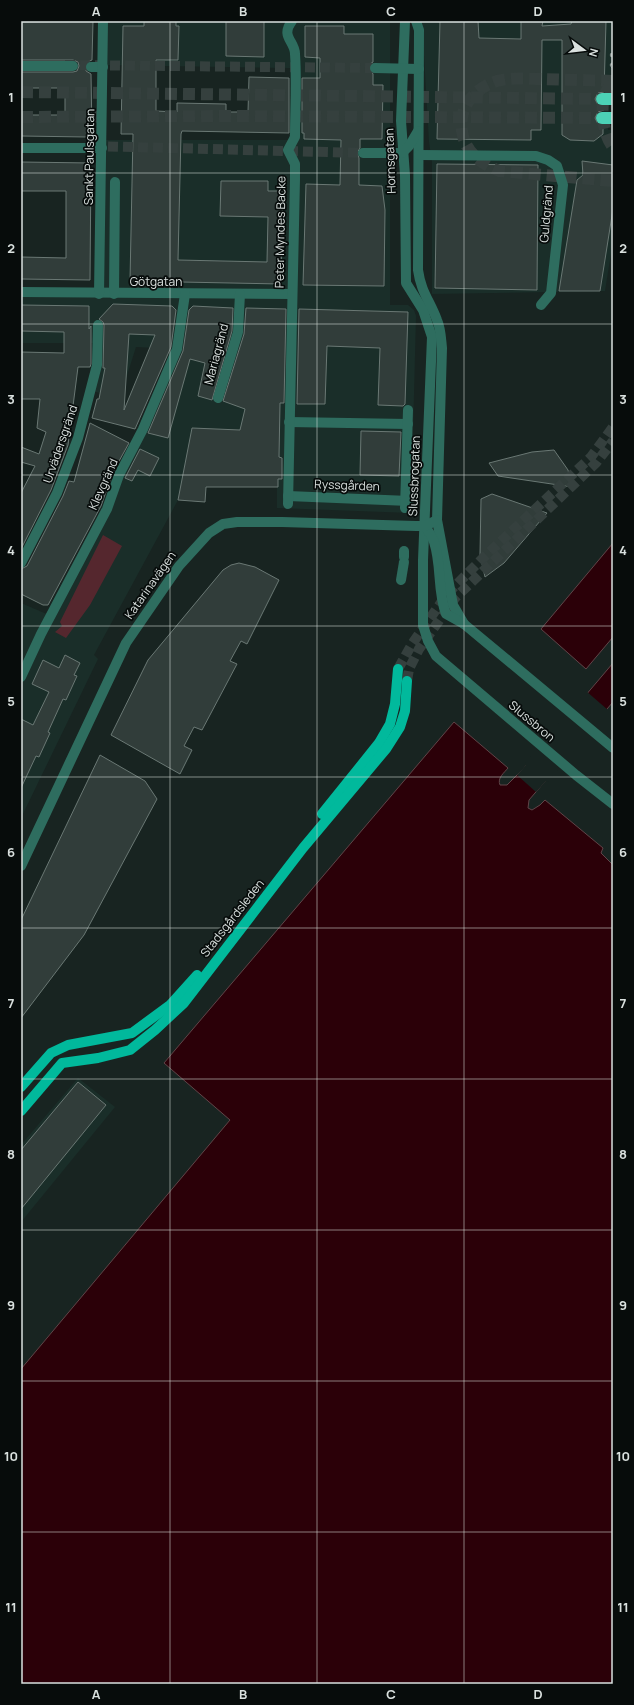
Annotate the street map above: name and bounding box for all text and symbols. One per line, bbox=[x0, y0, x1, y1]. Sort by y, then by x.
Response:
text: A bbox=[92, 2, 101, 20]
text: B bbox=[239, 2, 247, 20]
text: C bbox=[386, 2, 396, 20]
text: D bbox=[533, 2, 543, 20]
north arrow bbox=[564, 30, 604, 70]
text: N bbox=[586, 47, 602, 59]
text: 1 bbox=[8, 88, 14, 106]
text: 1 bbox=[620, 88, 626, 106]
street label: Sankt Paulsgatan bbox=[80, 109, 98, 205]
street label: Hornsgatan bbox=[380, 128, 400, 194]
street label: Peter Myndes Backe bbox=[271, 176, 289, 288]
street label: Guldgränd bbox=[535, 185, 557, 243]
text: 2 bbox=[7, 239, 15, 257]
text: 2 bbox=[619, 239, 627, 257]
street label: Götgatan bbox=[130, 273, 182, 290]
street label: Mariagränd bbox=[200, 322, 232, 386]
text: 3 bbox=[7, 390, 15, 408]
text: 3 bbox=[619, 390, 627, 408]
street label: Urvädersgränd bbox=[39, 403, 81, 485]
street label: Slussbrogatan bbox=[404, 435, 424, 517]
street label: Klevgränd bbox=[84, 456, 122, 512]
street label: Ryssgården bbox=[314, 475, 380, 495]
text: 4 bbox=[7, 541, 15, 559]
text: 4 bbox=[619, 541, 627, 559]
street label: Katarinavägen bbox=[120, 548, 180, 622]
text: 5 bbox=[7, 692, 15, 710]
text: 5 bbox=[619, 692, 627, 710]
street label: Slussbron bbox=[505, 697, 559, 745]
text: 6 bbox=[7, 843, 15, 861]
text: 6 bbox=[619, 843, 627, 861]
street label: Stadsgårdsleden bbox=[196, 876, 268, 960]
text: 7 bbox=[8, 994, 15, 1012]
text: 7 bbox=[620, 994, 627, 1012]
text: 8 bbox=[7, 1145, 15, 1163]
text: 8 bbox=[619, 1145, 627, 1163]
text: 9 bbox=[7, 1296, 15, 1314]
text: 9 bbox=[619, 1296, 627, 1314]
text: 10 bbox=[4, 1447, 18, 1465]
text: 10 bbox=[616, 1447, 630, 1465]
text: 11 bbox=[5, 1598, 17, 1616]
text: 11 bbox=[617, 1598, 629, 1616]
text: A bbox=[92, 1685, 101, 1703]
text: B bbox=[239, 1685, 247, 1703]
text: C bbox=[386, 1685, 396, 1703]
text: D bbox=[533, 1685, 543, 1703]

